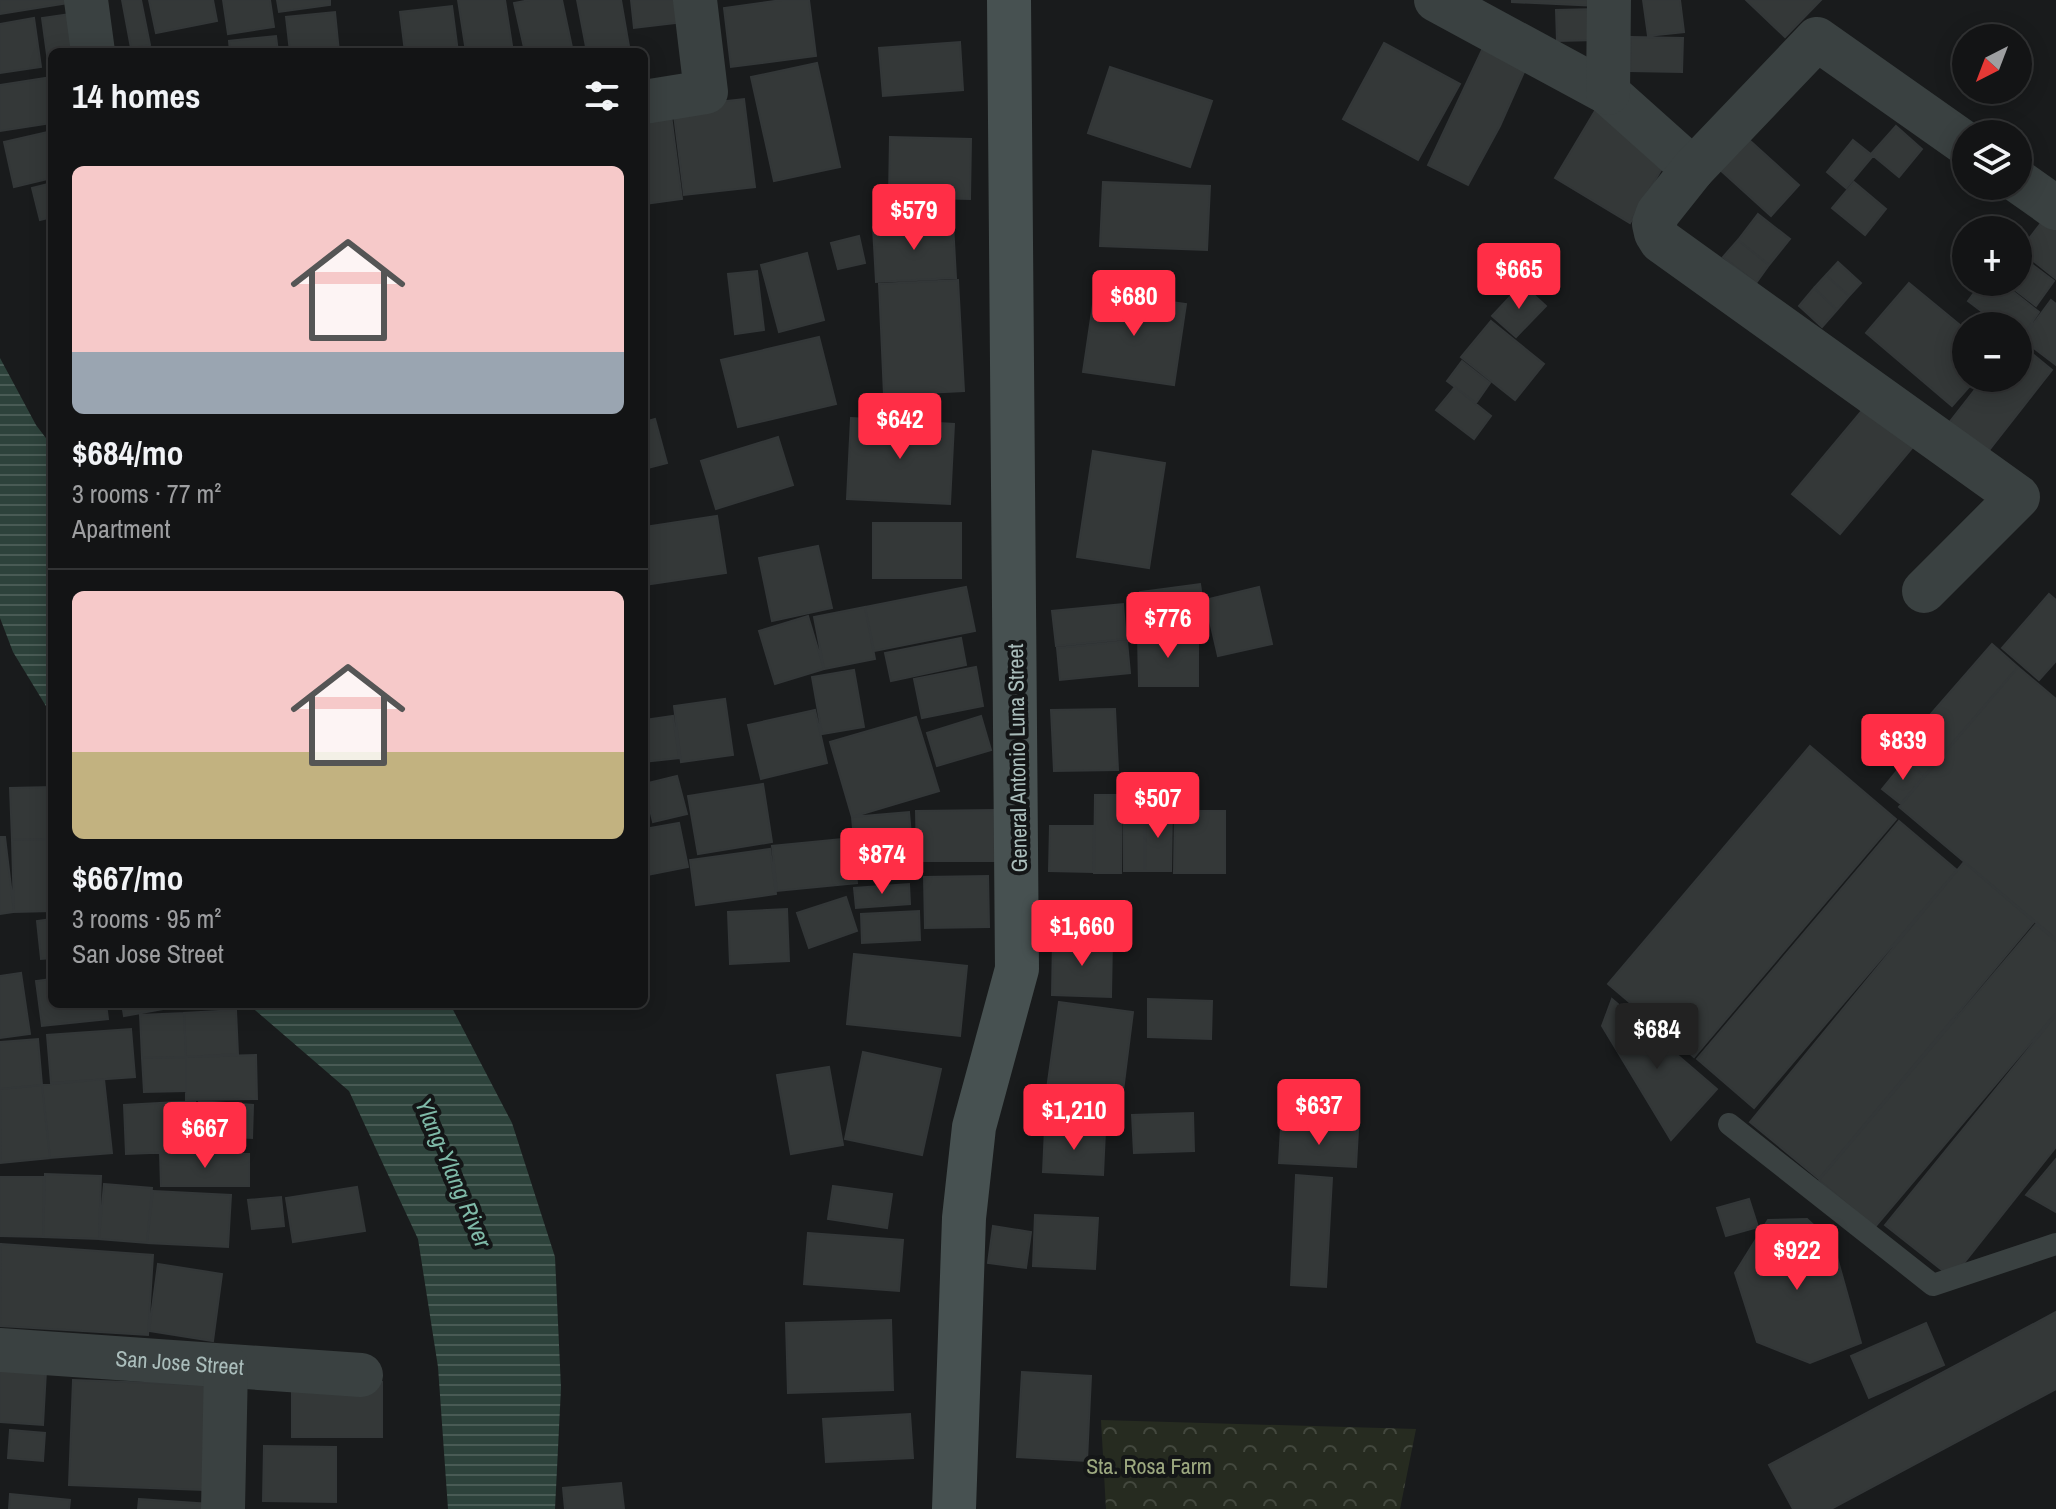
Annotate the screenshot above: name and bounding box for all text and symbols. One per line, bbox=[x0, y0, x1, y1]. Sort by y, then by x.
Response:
north arrow bbox=[1952, 24, 2032, 104]
map controls bbox=[1952, 24, 2032, 392]
text: 14 homes bbox=[72, 73, 201, 119]
icon: filters bbox=[580, 74, 624, 118]
button: layers bbox=[1952, 120, 2032, 200]
pin: $579 bbox=[867, 184, 961, 252]
text: $579 bbox=[890, 192, 938, 227]
button: + bbox=[1952, 216, 2032, 296]
icon: home bbox=[276, 218, 420, 362]
pin: $665 bbox=[1472, 243, 1566, 311]
text: $665 bbox=[1495, 251, 1543, 286]
pin: $680 bbox=[1087, 270, 1181, 338]
text: $680 bbox=[1110, 278, 1158, 313]
button: − bbox=[1952, 312, 2032, 392]
pin: $642 bbox=[853, 393, 947, 461]
text: $642 bbox=[876, 401, 924, 436]
text: $684/mo bbox=[72, 430, 184, 476]
text: 3 rooms · 77 m² bbox=[72, 476, 221, 511]
text: Apartment bbox=[72, 511, 170, 546]
pin: $776 bbox=[1121, 592, 1215, 660]
text: $776 bbox=[1144, 600, 1192, 635]
icon: home bbox=[276, 643, 420, 787]
street label: General Antonio Luna Street bbox=[1000, 643, 1034, 873]
pin: $839 bbox=[1856, 714, 1950, 782]
text: $839 bbox=[1879, 722, 1927, 757]
pin: $507 bbox=[1111, 772, 1205, 840]
text: $507 bbox=[1134, 780, 1182, 815]
pin: $874 bbox=[835, 828, 929, 896]
text: $874 bbox=[858, 836, 906, 871]
text: $667/mo bbox=[72, 855, 184, 901]
pin: $1,660 bbox=[1017, 900, 1147, 968]
text: 3 rooms · 95 m² bbox=[72, 901, 221, 936]
text: $1,660 bbox=[1049, 908, 1115, 943]
text: San Jose Street bbox=[72, 936, 224, 971]
pin: $684 bbox=[1610, 1003, 1704, 1071]
text: $684 bbox=[1633, 1011, 1681, 1046]
pin: $637 bbox=[1272, 1079, 1366, 1147]
pin: $1,210 bbox=[1009, 1084, 1139, 1152]
text: $637 bbox=[1295, 1087, 1343, 1122]
text: $1,210 bbox=[1041, 1092, 1107, 1127]
water label: Ylang-Ylang River bbox=[408, 1093, 500, 1254]
pin: $667 bbox=[158, 1102, 252, 1170]
text: $667 bbox=[181, 1110, 229, 1145]
pin: $922 bbox=[1750, 1224, 1844, 1292]
text: $922 bbox=[1773, 1232, 1821, 1267]
street label: San Jose Street bbox=[114, 1343, 245, 1382]
park label: Sta. Rosa Farm bbox=[1086, 1451, 1212, 1481]

